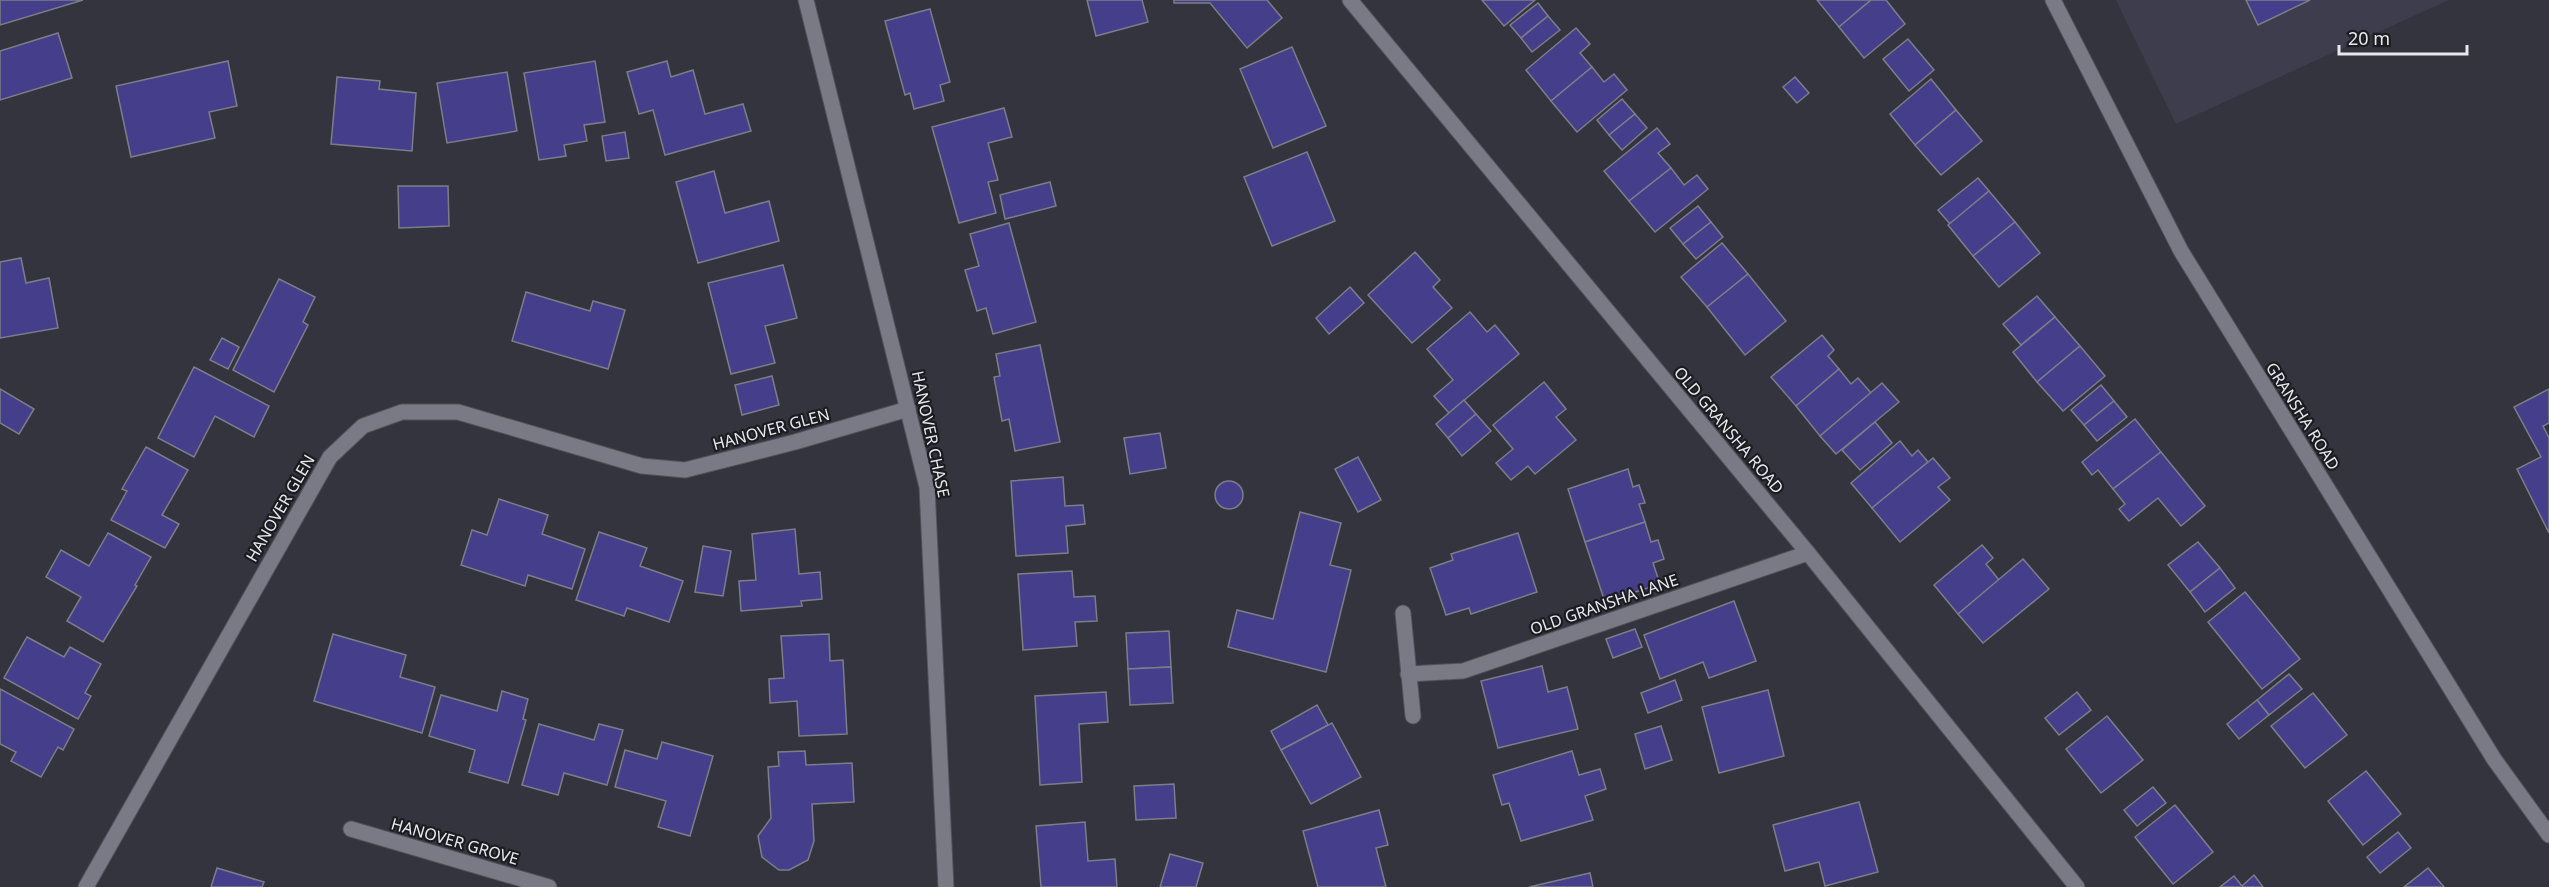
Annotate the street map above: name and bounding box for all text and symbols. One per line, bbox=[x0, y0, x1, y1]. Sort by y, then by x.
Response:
scale bar bbox=[2339, 18, 2466, 56]
text: 20 m bbox=[2348, 26, 2390, 50]
street label: GRANSHA ROAD bbox=[2261, 358, 2345, 474]
street label: OLD GRANSHA ROAD bbox=[1669, 362, 1789, 498]
street label: HANOVER CHASE bbox=[907, 369, 955, 499]
street label: HANOVER GLEN bbox=[710, 403, 832, 455]
street label: HANOVER GLEN bbox=[240, 450, 320, 566]
street label: OLD GRANSHA LANE bbox=[1527, 568, 1681, 640]
street label: HANOVER GROVE bbox=[389, 812, 521, 870]

